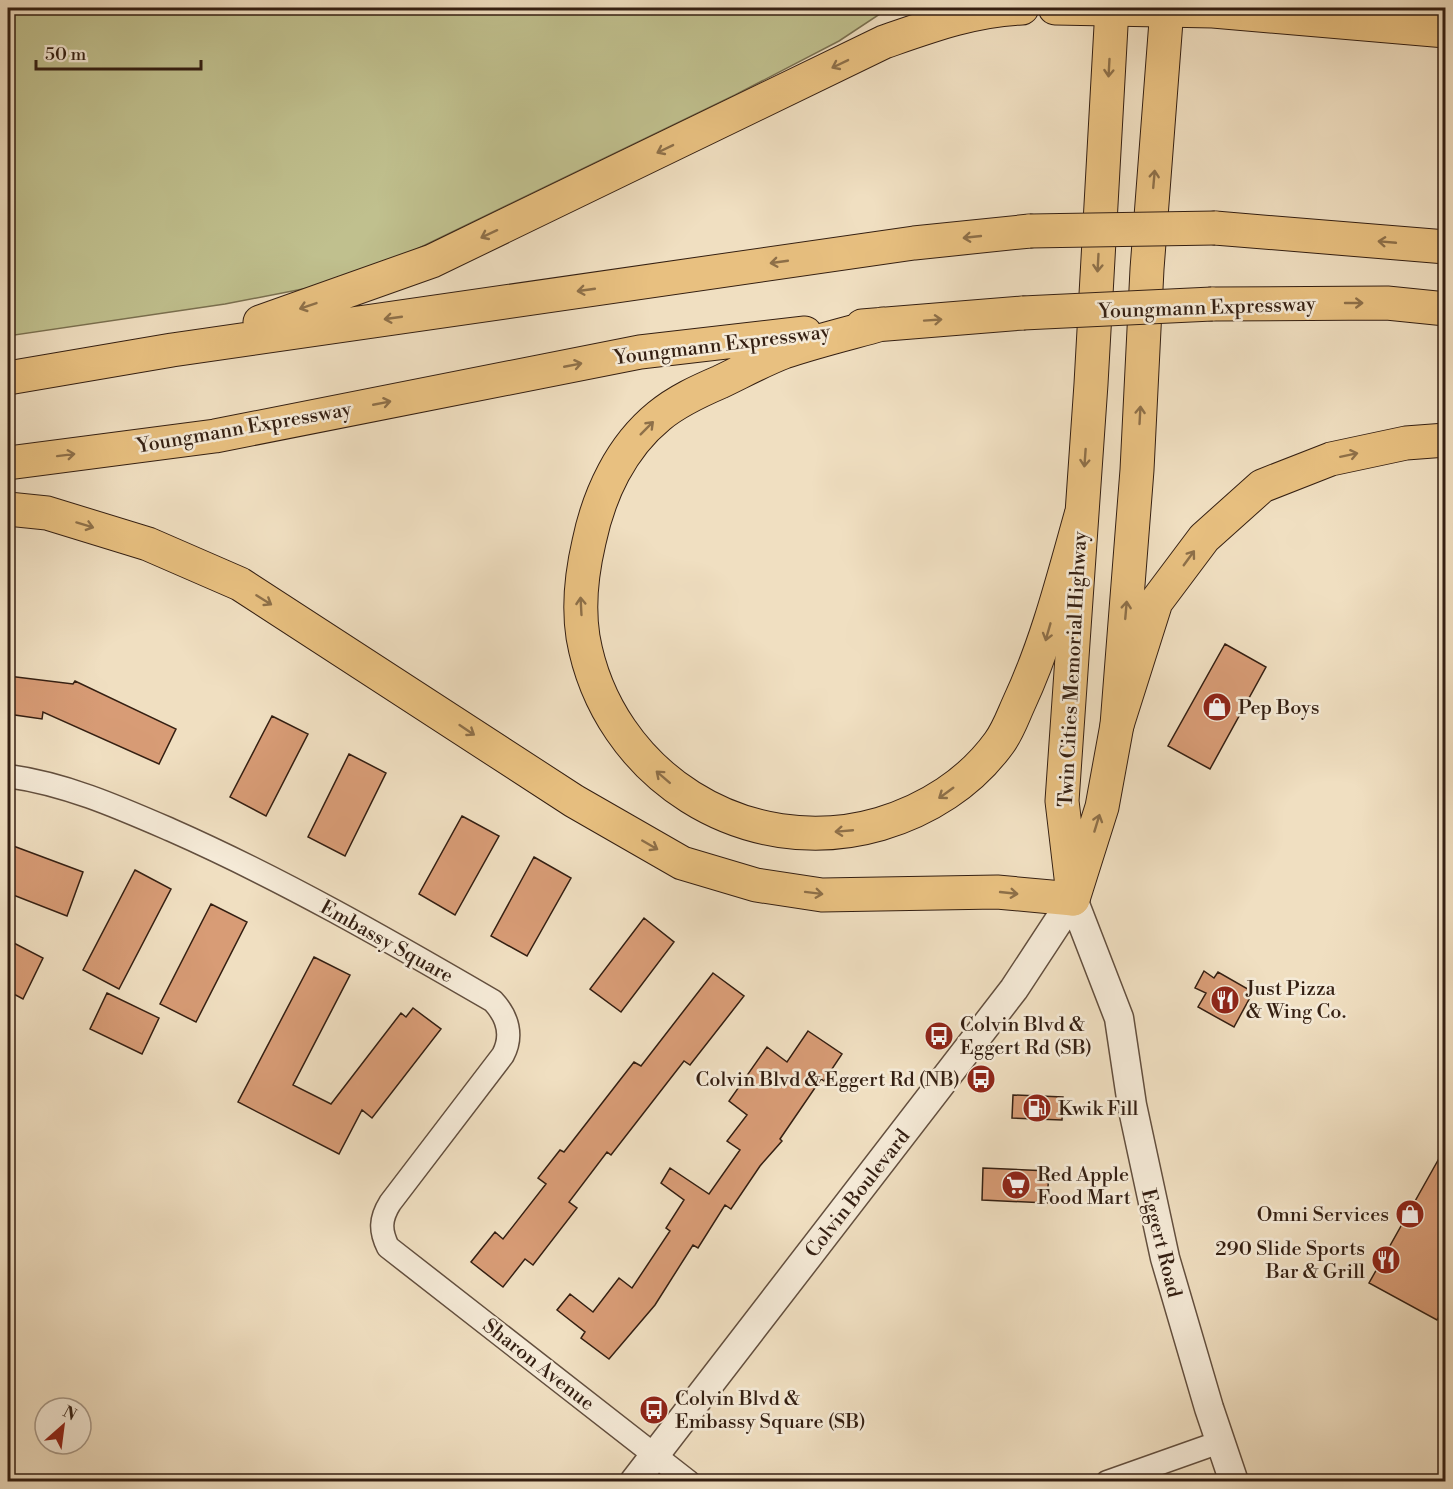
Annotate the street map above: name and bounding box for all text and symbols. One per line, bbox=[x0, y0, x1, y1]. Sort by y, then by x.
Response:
scale bar bbox=[36, 33, 201, 71]
text: 50 m bbox=[45, 43, 87, 66]
one-way arrow bbox=[831, 58, 849, 70]
one-way arrow bbox=[1103, 58, 1114, 78]
one-way arrow bbox=[656, 144, 674, 156]
one-way arrow bbox=[1149, 169, 1160, 189]
one-way arrow bbox=[481, 228, 499, 240]
one-way arrow bbox=[963, 232, 982, 243]
one-way arrow bbox=[1378, 236, 1398, 247]
one-way arrow bbox=[1092, 252, 1103, 272]
one-way arrow bbox=[769, 257, 789, 268]
one-way arrow bbox=[576, 285, 596, 296]
street label: Youngmann Expressway bbox=[1097, 292, 1317, 325]
one-way arrow bbox=[1344, 297, 1364, 309]
one-way arrow bbox=[299, 301, 318, 312]
one-way arrow bbox=[383, 313, 403, 324]
one-way arrow bbox=[923, 314, 943, 325]
street label: Youngmann Expressway bbox=[612, 320, 832, 371]
one-way arrow bbox=[563, 359, 583, 370]
street label: Youngmann Expressway bbox=[134, 397, 354, 460]
one-way arrow bbox=[372, 397, 391, 408]
one-way arrow bbox=[1134, 406, 1145, 426]
one-way arrow bbox=[640, 420, 654, 435]
one-way arrow bbox=[1079, 447, 1090, 467]
one-way arrow bbox=[1338, 449, 1358, 460]
one-way arrow bbox=[55, 450, 75, 461]
one-way arrow bbox=[75, 520, 94, 531]
street label: Twin Cities Memorial Highway bbox=[1054, 530, 1093, 808]
one-way arrow bbox=[1183, 550, 1195, 566]
one-way arrow bbox=[255, 594, 272, 606]
one-way arrow bbox=[576, 596, 587, 616]
one-way arrow bbox=[1121, 600, 1132, 620]
one-way arrow bbox=[1042, 622, 1053, 641]
shop icon: Pep Boys bbox=[1201, 691, 1233, 723]
place label: Pep Boys bbox=[1238, 696, 1320, 721]
one-way arrow bbox=[459, 724, 476, 737]
one-way arrow bbox=[656, 770, 671, 784]
one-way arrow bbox=[939, 787, 955, 800]
one-way arrow bbox=[1092, 814, 1103, 833]
one-way arrow bbox=[834, 826, 854, 837]
one-way arrow bbox=[641, 840, 659, 851]
one-way arrow bbox=[804, 888, 824, 899]
one-way arrow bbox=[999, 888, 1019, 899]
street label: Embassy Square bbox=[315, 895, 457, 989]
place label: Just Pizza & Wing Co. bbox=[1245, 977, 1346, 1025]
restaurant icon: Just Pizza & Wing Co. bbox=[1209, 984, 1241, 1016]
place label: Colvin Blvd & Eggert Rd (SB) bbox=[960, 1013, 1092, 1061]
bus stop icon: Colvin Blvd & Eggert Rd (SB) bbox=[923, 1020, 955, 1052]
bus stop icon: Colvin Blvd & Eggert Rd (NB) bbox=[965, 1063, 997, 1095]
place label: Colvin Blvd & Eggert Rd (NB) bbox=[696, 1068, 960, 1093]
fuel station icon: Kwik Fill bbox=[1021, 1092, 1053, 1124]
place label: Kwik Fill bbox=[1058, 1097, 1138, 1122]
street label: Colvin Boulevard bbox=[800, 1124, 916, 1263]
place label: Red Apple Food Mart bbox=[1037, 1163, 1131, 1211]
supermarket icon: Red Apple Food Mart bbox=[1000, 1169, 1032, 1201]
street label: Eggert Road bbox=[1135, 1186, 1186, 1301]
shop icon: Omni Services bbox=[1394, 1198, 1426, 1230]
place label: Omni Services bbox=[1257, 1203, 1389, 1228]
place label: 290 Slide Sports Bar & Grill bbox=[1215, 1237, 1365, 1285]
restaurant icon: 290 Slide Sports Bar & Grill bbox=[1370, 1244, 1402, 1276]
street label: Sharon Avenue bbox=[477, 1314, 599, 1417]
place label: Colvin Blvd & Embassy Square (SB) bbox=[675, 1387, 866, 1435]
bus stop icon: Colvin Blvd & Embassy Square (SB) bbox=[638, 1394, 670, 1426]
north arrow bbox=[33, 1396, 93, 1456]
text: N bbox=[59, 1402, 80, 1426]

